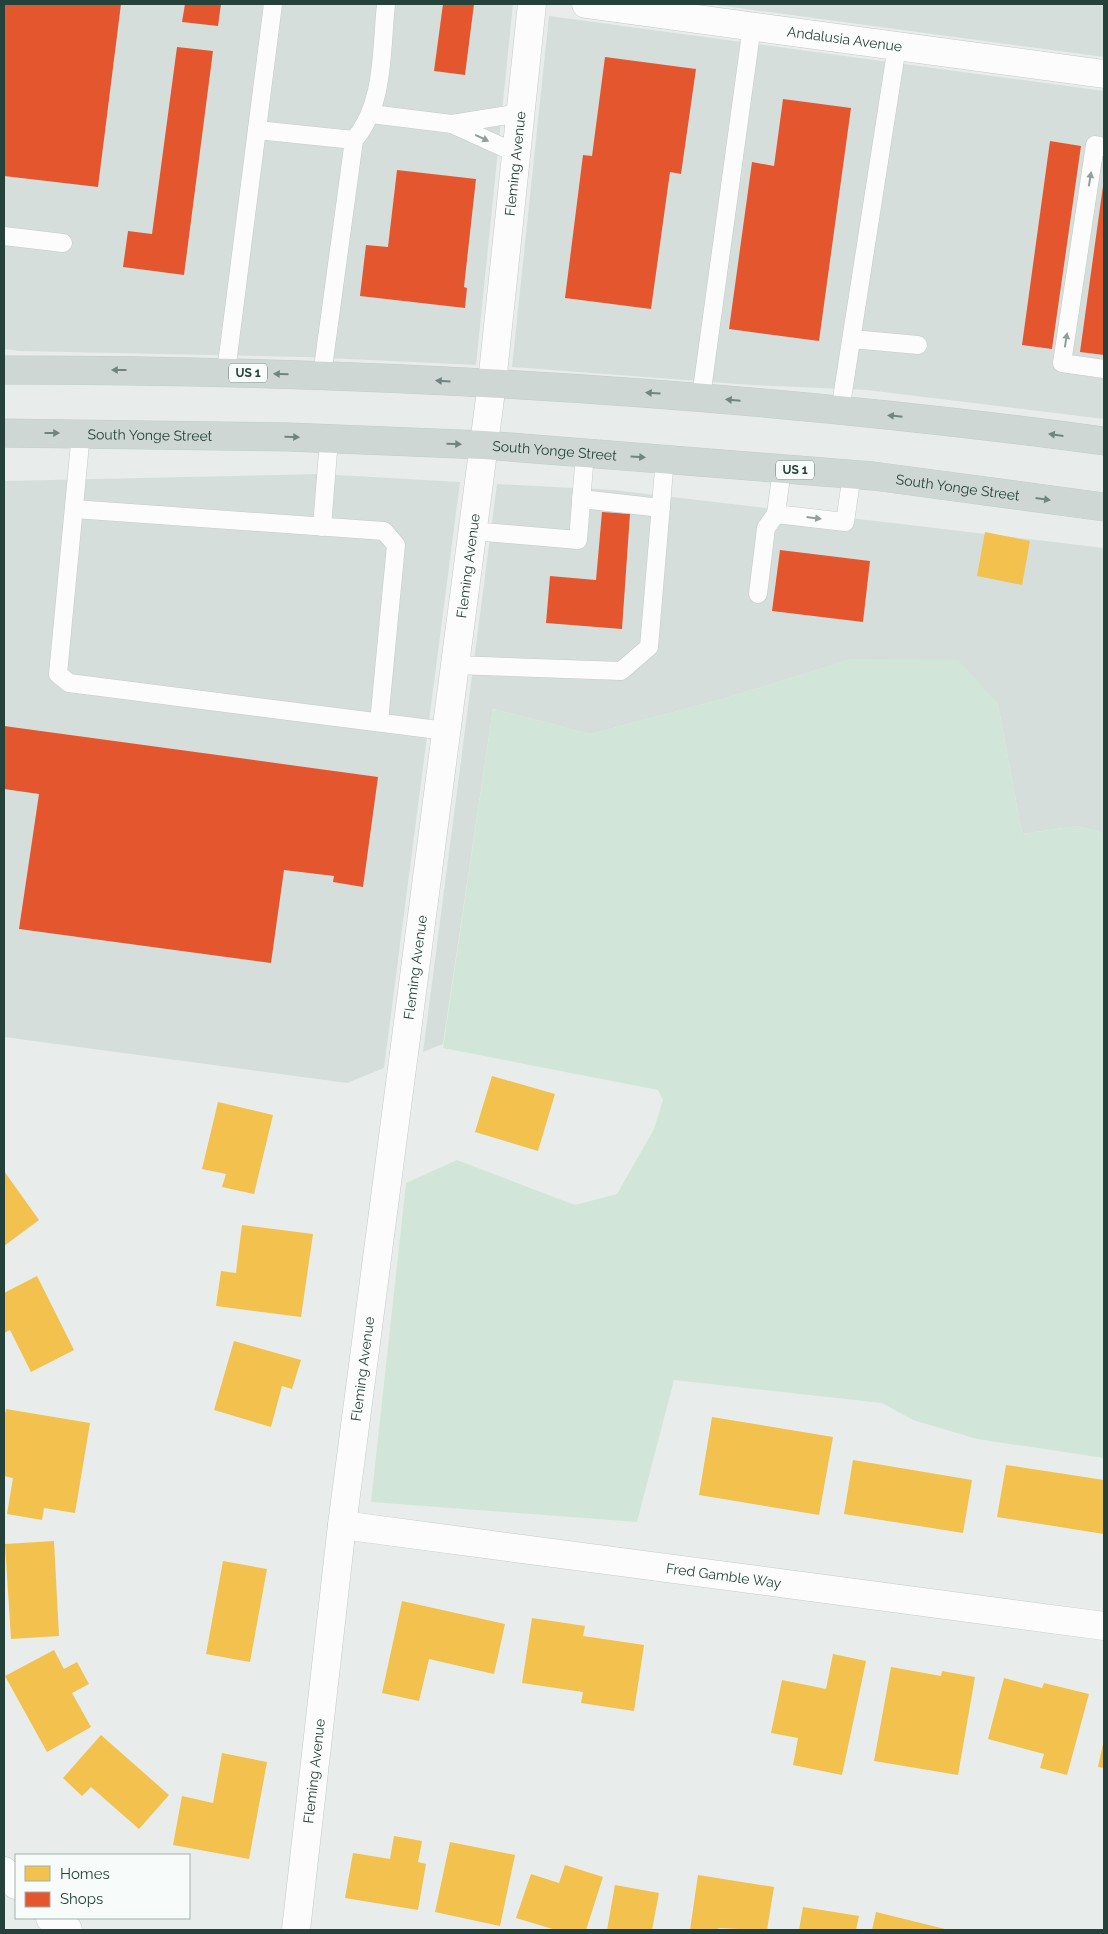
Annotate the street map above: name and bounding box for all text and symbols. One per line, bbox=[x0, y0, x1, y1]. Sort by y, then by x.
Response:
street label: Andalusia Avenue bbox=[786, 23, 903, 55]
street label: Fleming Avenue bbox=[502, 110, 529, 217]
one-way arrow bbox=[475, 134, 489, 142]
one-way arrow bbox=[1086, 171, 1094, 187]
one-way arrow bbox=[1062, 331, 1070, 347]
road number: US 1 bbox=[229, 363, 267, 382]
one-way arrow bbox=[110, 366, 126, 374]
one-way arrow bbox=[273, 369, 289, 377]
one-way arrow bbox=[435, 376, 451, 384]
one-way arrow bbox=[645, 389, 661, 397]
one-way arrow bbox=[725, 396, 741, 404]
one-way arrow bbox=[886, 412, 902, 420]
street label: South Yonge Street bbox=[87, 426, 213, 444]
one-way arrow bbox=[45, 429, 61, 437]
one-way arrow bbox=[1048, 431, 1064, 439]
one-way arrow bbox=[284, 433, 300, 441]
street label: South Yonge Street bbox=[492, 438, 618, 464]
one-way arrow bbox=[446, 440, 462, 448]
one-way arrow bbox=[630, 453, 646, 461]
road number: US 1 bbox=[776, 460, 814, 480]
street label: South Yonge Street bbox=[895, 471, 1021, 504]
one-way arrow bbox=[1035, 495, 1051, 503]
street label: Fleming Avenue bbox=[453, 513, 483, 619]
one-way arrow bbox=[806, 514, 822, 522]
street label: Fleming Avenue bbox=[400, 914, 430, 1021]
street label: Fleming Avenue bbox=[348, 1316, 377, 1422]
street label: Fred Gamble Way bbox=[665, 1560, 783, 1591]
street label: Fleming Avenue bbox=[300, 1718, 328, 1824]
legend bbox=[15, 1854, 190, 1919]
text: Homes bbox=[60, 1865, 110, 1883]
text: Shops bbox=[60, 1890, 103, 1908]

